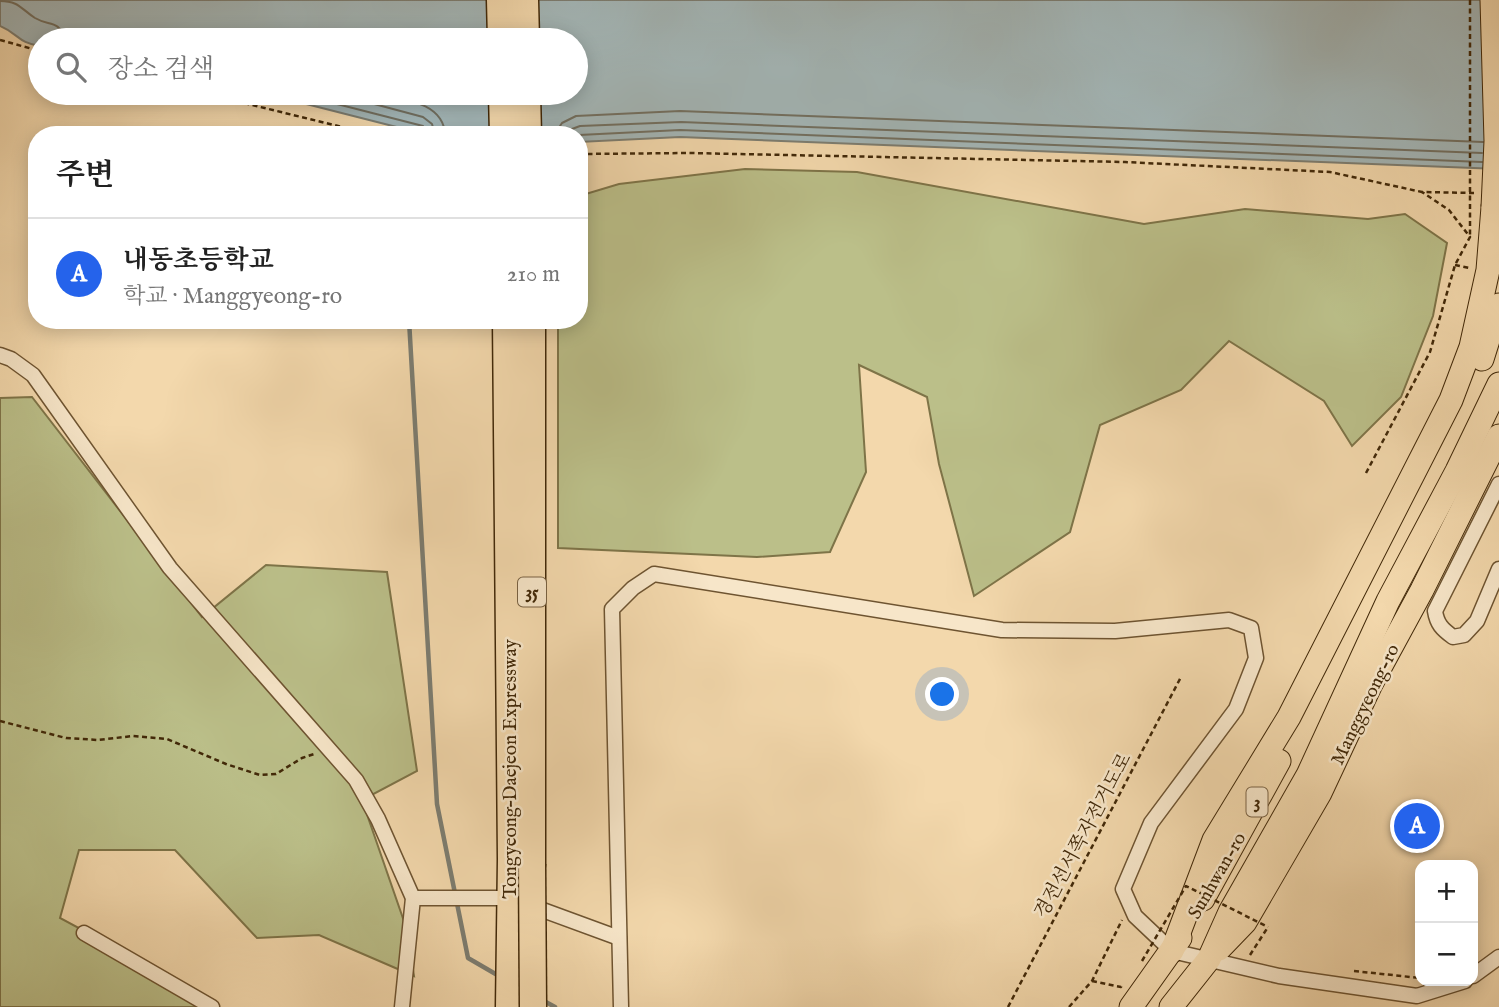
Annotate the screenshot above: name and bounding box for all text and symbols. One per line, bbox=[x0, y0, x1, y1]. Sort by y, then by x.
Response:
search box bbox=[28, 28, 588, 105]
icon: search bbox=[52, 48, 90, 86]
text: 장소 검색 bbox=[108, 53, 214, 86]
text: 주변 bbox=[56, 157, 114, 195]
text: 내동초등학교 bbox=[123, 244, 274, 277]
text: A bbox=[71, 260, 87, 289]
text: 210 m bbox=[507, 260, 560, 289]
text: 학교 · Manggyeong-ro bbox=[123, 282, 342, 311]
road number: 35 bbox=[518, 578, 546, 606]
street label: Tongyeong–Daejeon Expressway bbox=[499, 639, 523, 899]
street label: Manggyeong-ro bbox=[1326, 640, 1405, 769]
your location bbox=[925, 677, 959, 711]
street label: 경전선서쪽자전거도로 bbox=[1030, 749, 1137, 923]
road number: 3 bbox=[1246, 788, 1268, 816]
pin: A bbox=[1394, 800, 1440, 852]
street label: Sunhwan-ro bbox=[1183, 828, 1252, 924]
map controls bbox=[1415, 860, 1478, 986]
button: + bbox=[1415, 860, 1478, 923]
button: − bbox=[1415, 923, 1478, 986]

